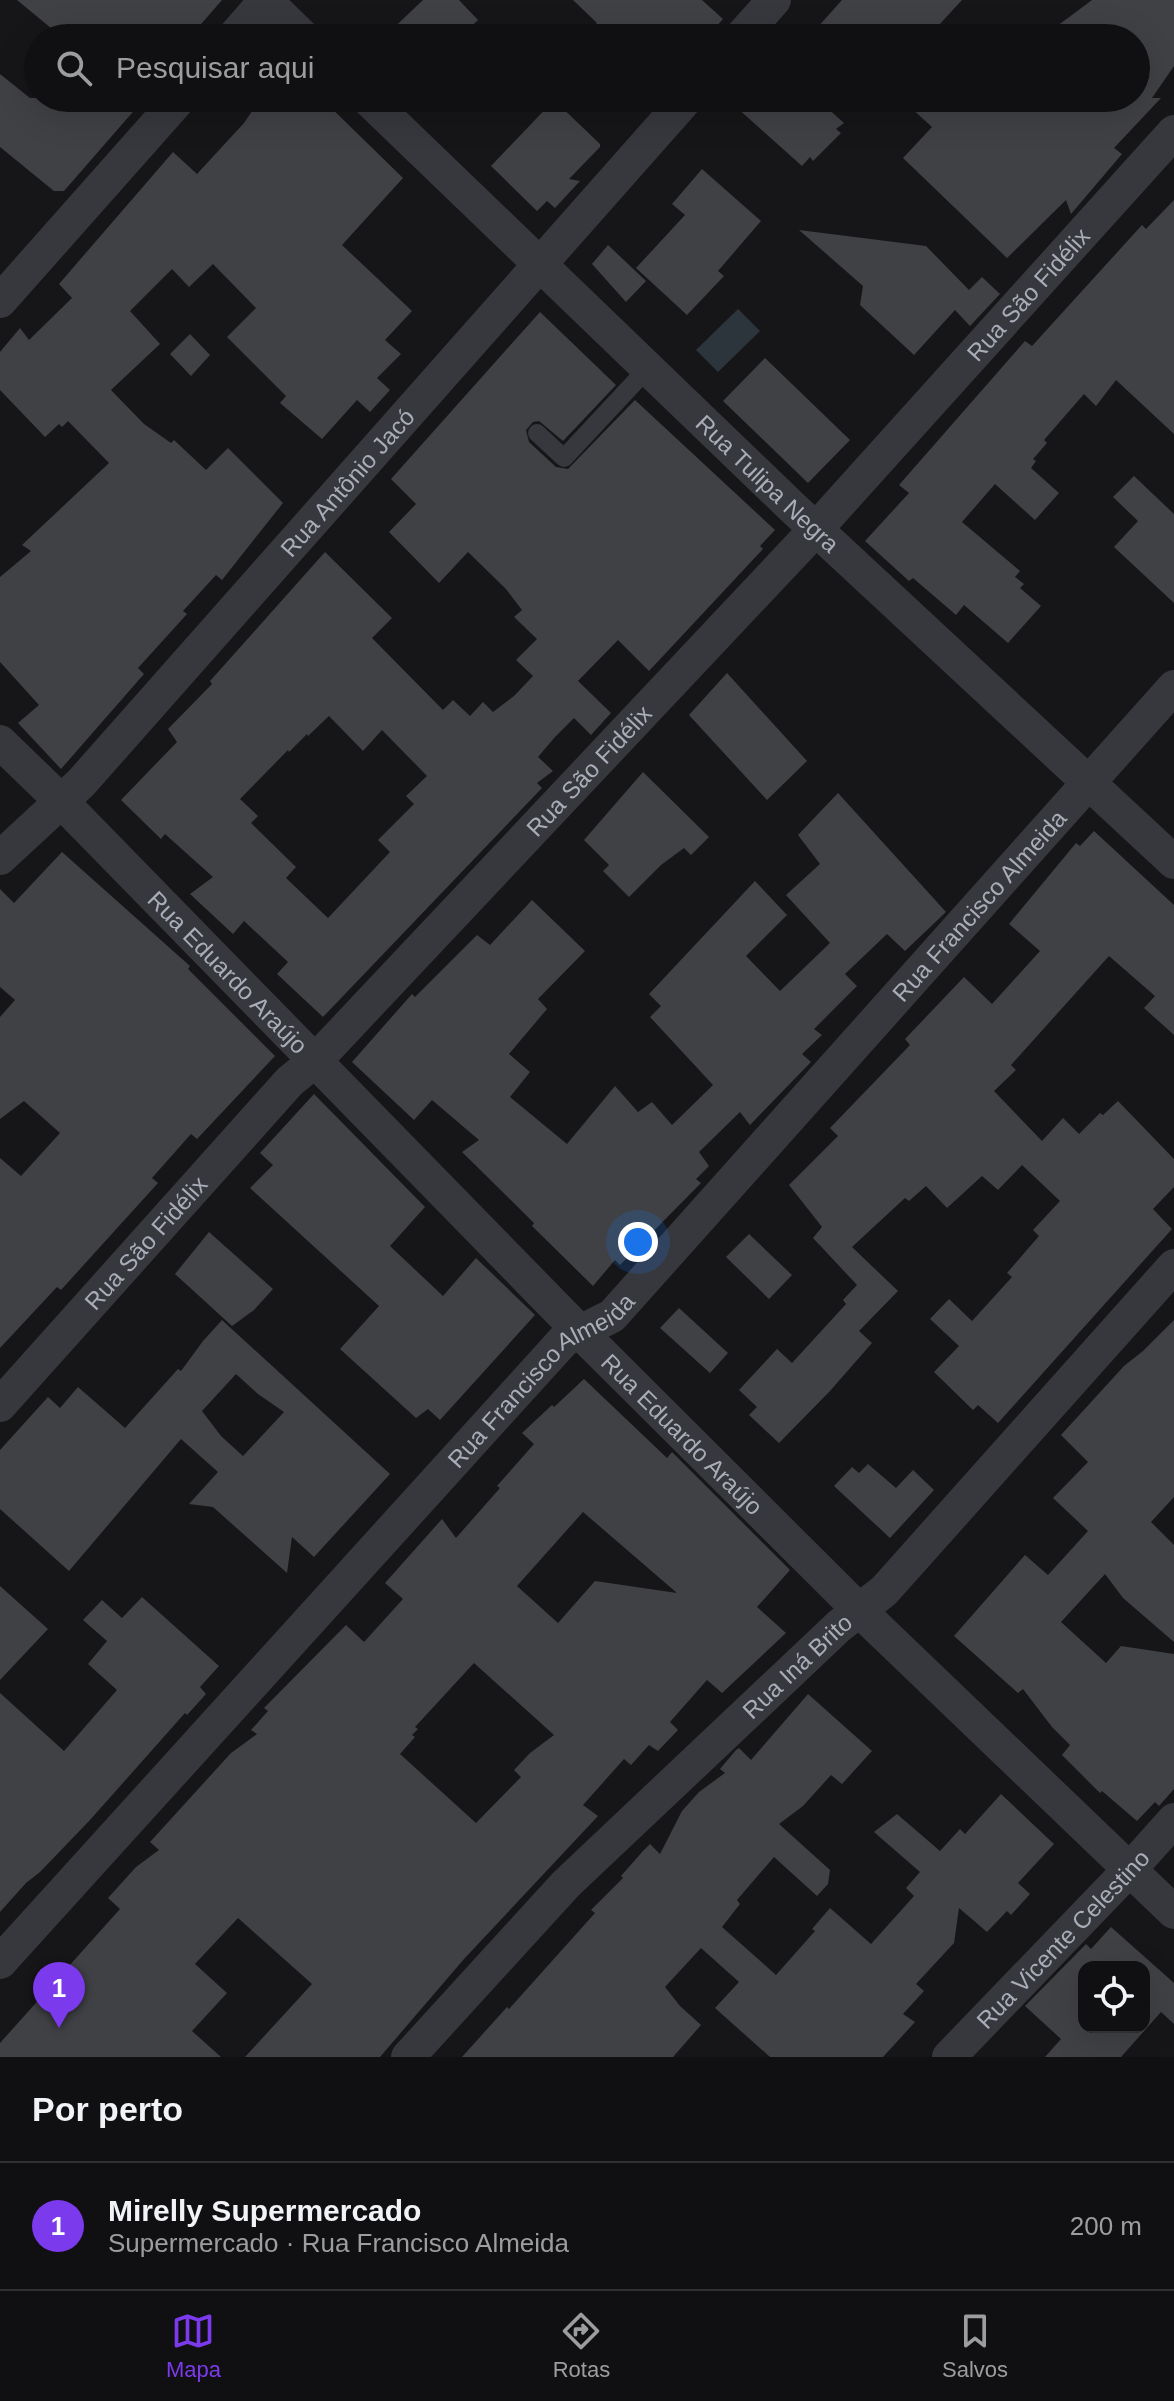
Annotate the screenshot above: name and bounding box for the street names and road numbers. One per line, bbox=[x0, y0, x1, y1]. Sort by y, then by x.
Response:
street label: Rua São Fidélix bbox=[961, 222, 1095, 366]
street label: Rua Antônio Jacó bbox=[275, 403, 420, 562]
street label: Rua Tulipa Negra bbox=[691, 409, 845, 558]
street label: Rua São Fidélix bbox=[521, 699, 657, 841]
street label: Rua Francisco Almeida bbox=[887, 804, 1072, 1006]
street label: Rua Eduardo Araújo bbox=[143, 885, 313, 1059]
street label: Rua São Fidélix bbox=[79, 1170, 212, 1315]
street label: Rua Francisco Almeida bbox=[442, 1287, 640, 1473]
street label: Rua Eduardo Araújo bbox=[596, 1348, 769, 1520]
street label: Rua Iná Brito bbox=[737, 1608, 857, 1724]
street label: Rua Vicente Celestino bbox=[971, 1844, 1155, 2034]

